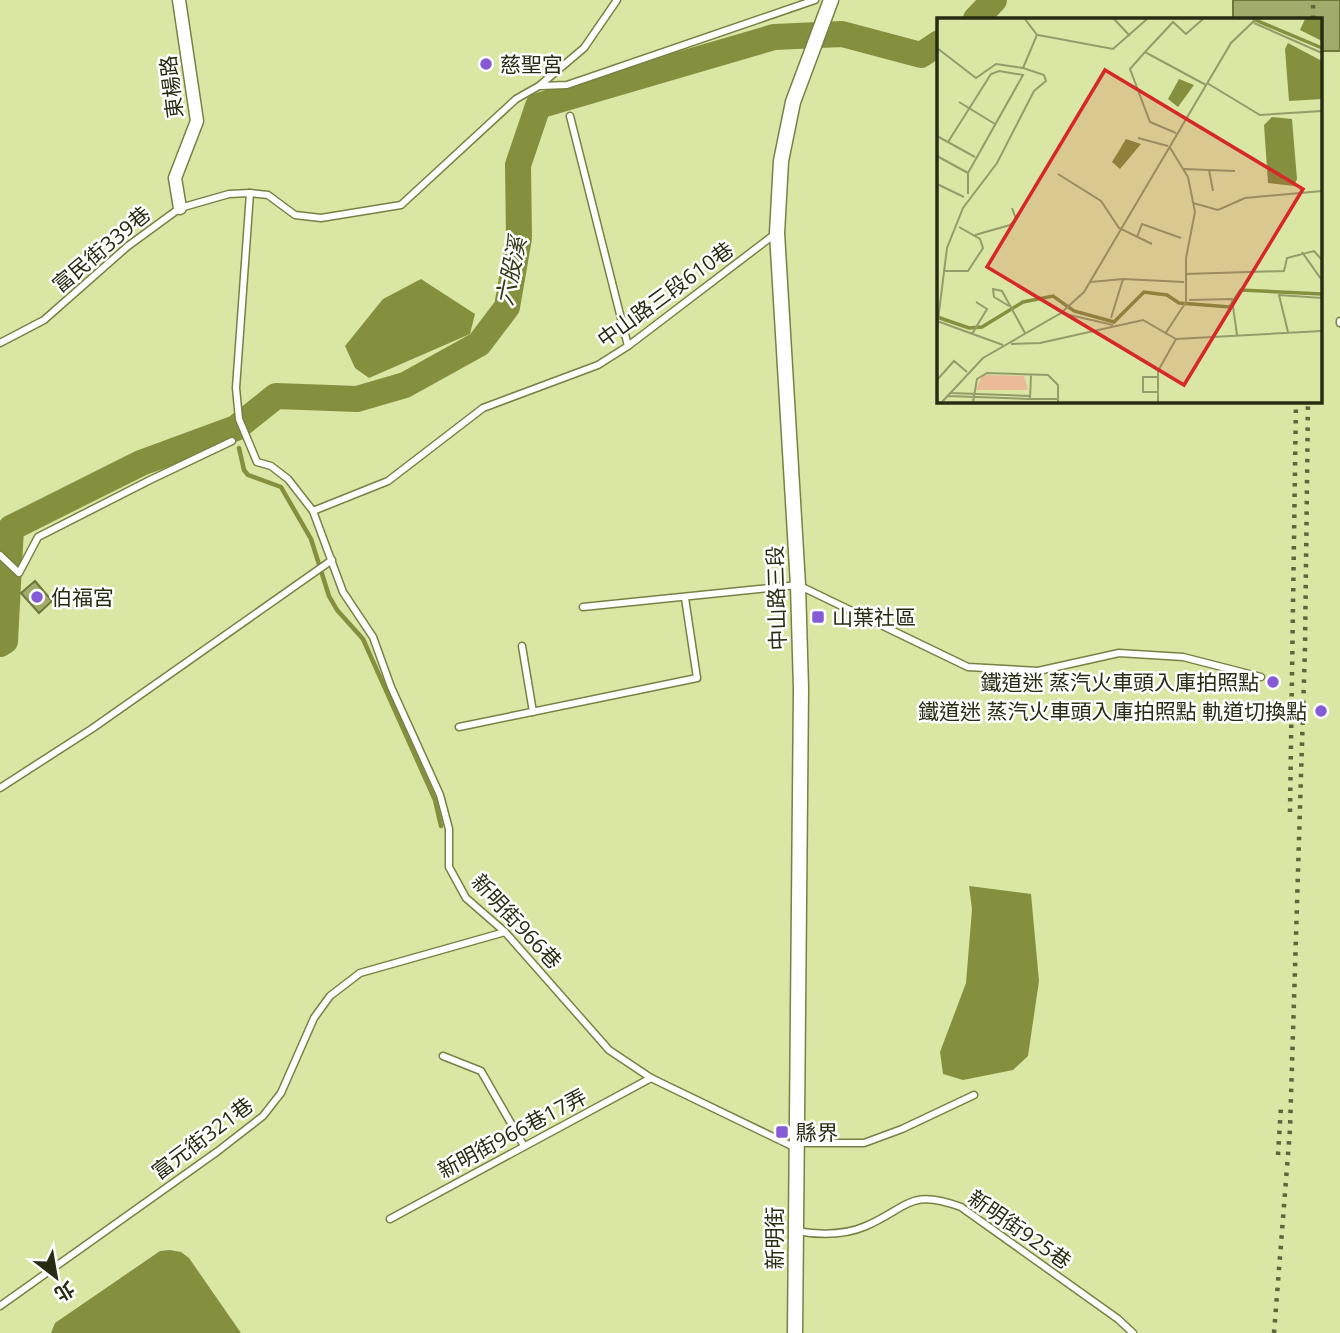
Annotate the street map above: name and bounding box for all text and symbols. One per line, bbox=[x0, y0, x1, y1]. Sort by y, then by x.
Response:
inset map bbox=[937, 18, 1322, 402]
place label: 慈聖宮 bbox=[500, 50, 563, 78]
street label: 東楊路 bbox=[153, 54, 189, 120]
marker: 慈聖宮 bbox=[478, 56, 494, 72]
street label: 富民街339巷 bbox=[46, 200, 156, 298]
water label: 六股溪 bbox=[487, 231, 533, 308]
street label: 中山路三段610巷 bbox=[591, 235, 739, 353]
street label: 中山路三段 bbox=[760, 545, 792, 651]
place label: 伯福宮 bbox=[51, 583, 114, 611]
marker: 伯福宮 bbox=[29, 589, 45, 605]
place label: 山葉社區 bbox=[832, 603, 916, 631]
marker: 山葉社區 bbox=[810, 609, 826, 625]
place label: 鐵道迷 蒸汽火車頭入庫拍照點 bbox=[981, 668, 1259, 696]
marker: 鐵道迷 蒸汽火車頭入庫拍照點 bbox=[1265, 674, 1281, 690]
place label: 鐵道迷 蒸汽火車頭入庫拍照點 軌道切換點 bbox=[918, 697, 1307, 725]
marker: 鐵道迷 蒸汽火車頭入庫拍照點 軌道切換點 bbox=[1313, 703, 1329, 719]
street label: 新明街966巷 bbox=[466, 868, 568, 974]
street label: 新明街966巷17弄 bbox=[433, 1082, 591, 1184]
street label: 富元街321巷 bbox=[146, 1091, 258, 1185]
place label: 縣界 bbox=[796, 1118, 838, 1146]
marker: 縣界 bbox=[774, 1124, 790, 1140]
street label: 新明街925巷 bbox=[963, 1183, 1077, 1275]
street label: 新明街 bbox=[760, 1207, 788, 1270]
north arrow bbox=[21, 1242, 91, 1312]
text: 北 bbox=[50, 1276, 80, 1308]

